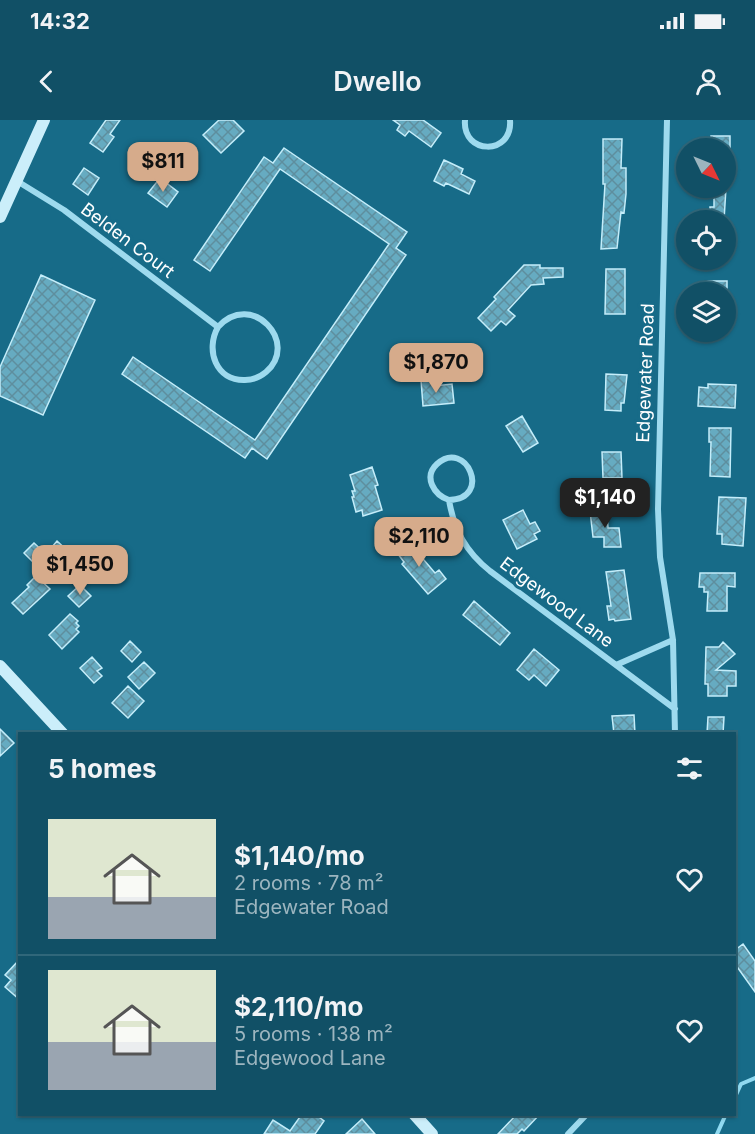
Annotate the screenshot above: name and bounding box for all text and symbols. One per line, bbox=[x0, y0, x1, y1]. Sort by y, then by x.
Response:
text: 14:32 bbox=[30, 8, 90, 34]
icon: back bbox=[30, 65, 63, 98]
text: Dwello bbox=[333, 65, 422, 98]
icon: person bbox=[692, 65, 725, 98]
north arrow bbox=[676, 138, 736, 198]
map controls bbox=[676, 138, 736, 342]
pin: $811 bbox=[127, 142, 199, 193]
text: $811 bbox=[141, 149, 185, 173]
street label: Belden Court bbox=[77, 198, 179, 282]
button: locate bbox=[676, 210, 736, 270]
button: layers bbox=[676, 282, 736, 342]
street label: Edgewater Road bbox=[632, 303, 658, 443]
pin: $1,870 bbox=[387, 343, 485, 394]
text: $1,870 bbox=[403, 350, 469, 374]
pin: $1,140 bbox=[556, 478, 654, 529]
text: $1,140 bbox=[574, 485, 636, 509]
pin: $2,110 bbox=[370, 517, 468, 568]
text: $2,110 bbox=[388, 524, 450, 548]
pin: $1,450 bbox=[31, 545, 129, 596]
text: $1,450 bbox=[46, 552, 114, 576]
street label: Edgewood Lane bbox=[496, 553, 618, 651]
icon: filters bbox=[673, 752, 706, 785]
text: 5 homes bbox=[48, 753, 157, 784]
text: $1,140/mo bbox=[234, 840, 365, 871]
icon: home bbox=[96, 843, 168, 915]
icon: heart bbox=[673, 863, 706, 896]
text: 2 rooms · 78 m² bbox=[234, 871, 383, 895]
text: Edgewater Road bbox=[234, 895, 389, 919]
text: $2,110/mo bbox=[234, 991, 363, 1022]
icon: home bbox=[96, 994, 168, 1066]
icon: heart bbox=[673, 1014, 706, 1047]
text: 5 rooms · 138 m² bbox=[234, 1022, 393, 1046]
text: Edgewood Lane bbox=[234, 1046, 386, 1070]

